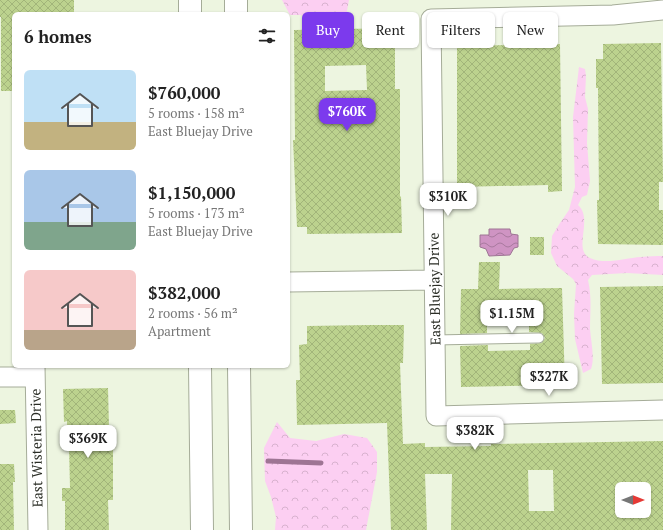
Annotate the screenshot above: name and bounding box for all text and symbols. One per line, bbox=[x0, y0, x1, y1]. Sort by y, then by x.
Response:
chip: Buy bbox=[302, 12, 354, 48]
chip: Rent bbox=[362, 12, 419, 48]
chip: Filters bbox=[427, 12, 495, 48]
chip: New bbox=[503, 12, 558, 48]
text: 6 homes bbox=[24, 25, 92, 48]
icon: filters bbox=[256, 25, 278, 47]
text: $760,000 bbox=[148, 81, 220, 104]
icon: home bbox=[56, 86, 104, 134]
pin: $760K bbox=[319, 98, 375, 132]
text: $760K bbox=[328, 102, 366, 120]
text: 5 rooms · 158 m² bbox=[148, 104, 245, 122]
text: East Bluejay Drive bbox=[148, 122, 253, 140]
text: $1,150,000 bbox=[148, 181, 235, 204]
pin: $310K bbox=[420, 183, 476, 217]
icon: home bbox=[56, 186, 104, 234]
text: $310K bbox=[429, 187, 467, 205]
text: 5 rooms · 173 m² bbox=[148, 204, 245, 222]
text: East Bluejay Drive bbox=[148, 222, 253, 240]
street label: East Bluejay Drive bbox=[424, 232, 444, 346]
text: $382,000 bbox=[148, 281, 220, 304]
icon: home bbox=[56, 286, 104, 334]
pin: $1.15M bbox=[479, 300, 545, 334]
text: 2 rooms · 56 m² bbox=[148, 304, 238, 322]
text: $1.15M bbox=[489, 304, 535, 322]
text: Apartment bbox=[148, 322, 211, 340]
pin: $327K bbox=[521, 363, 577, 397]
text: $327K bbox=[530, 367, 568, 385]
street label: East Wisteria Drive bbox=[25, 388, 47, 508]
pin: $382K bbox=[447, 417, 503, 451]
text: $382K bbox=[456, 421, 494, 439]
pin: $369K bbox=[60, 425, 116, 459]
text: $369K bbox=[69, 429, 107, 447]
north arrow bbox=[615, 482, 651, 518]
map controls bbox=[615, 482, 651, 518]

